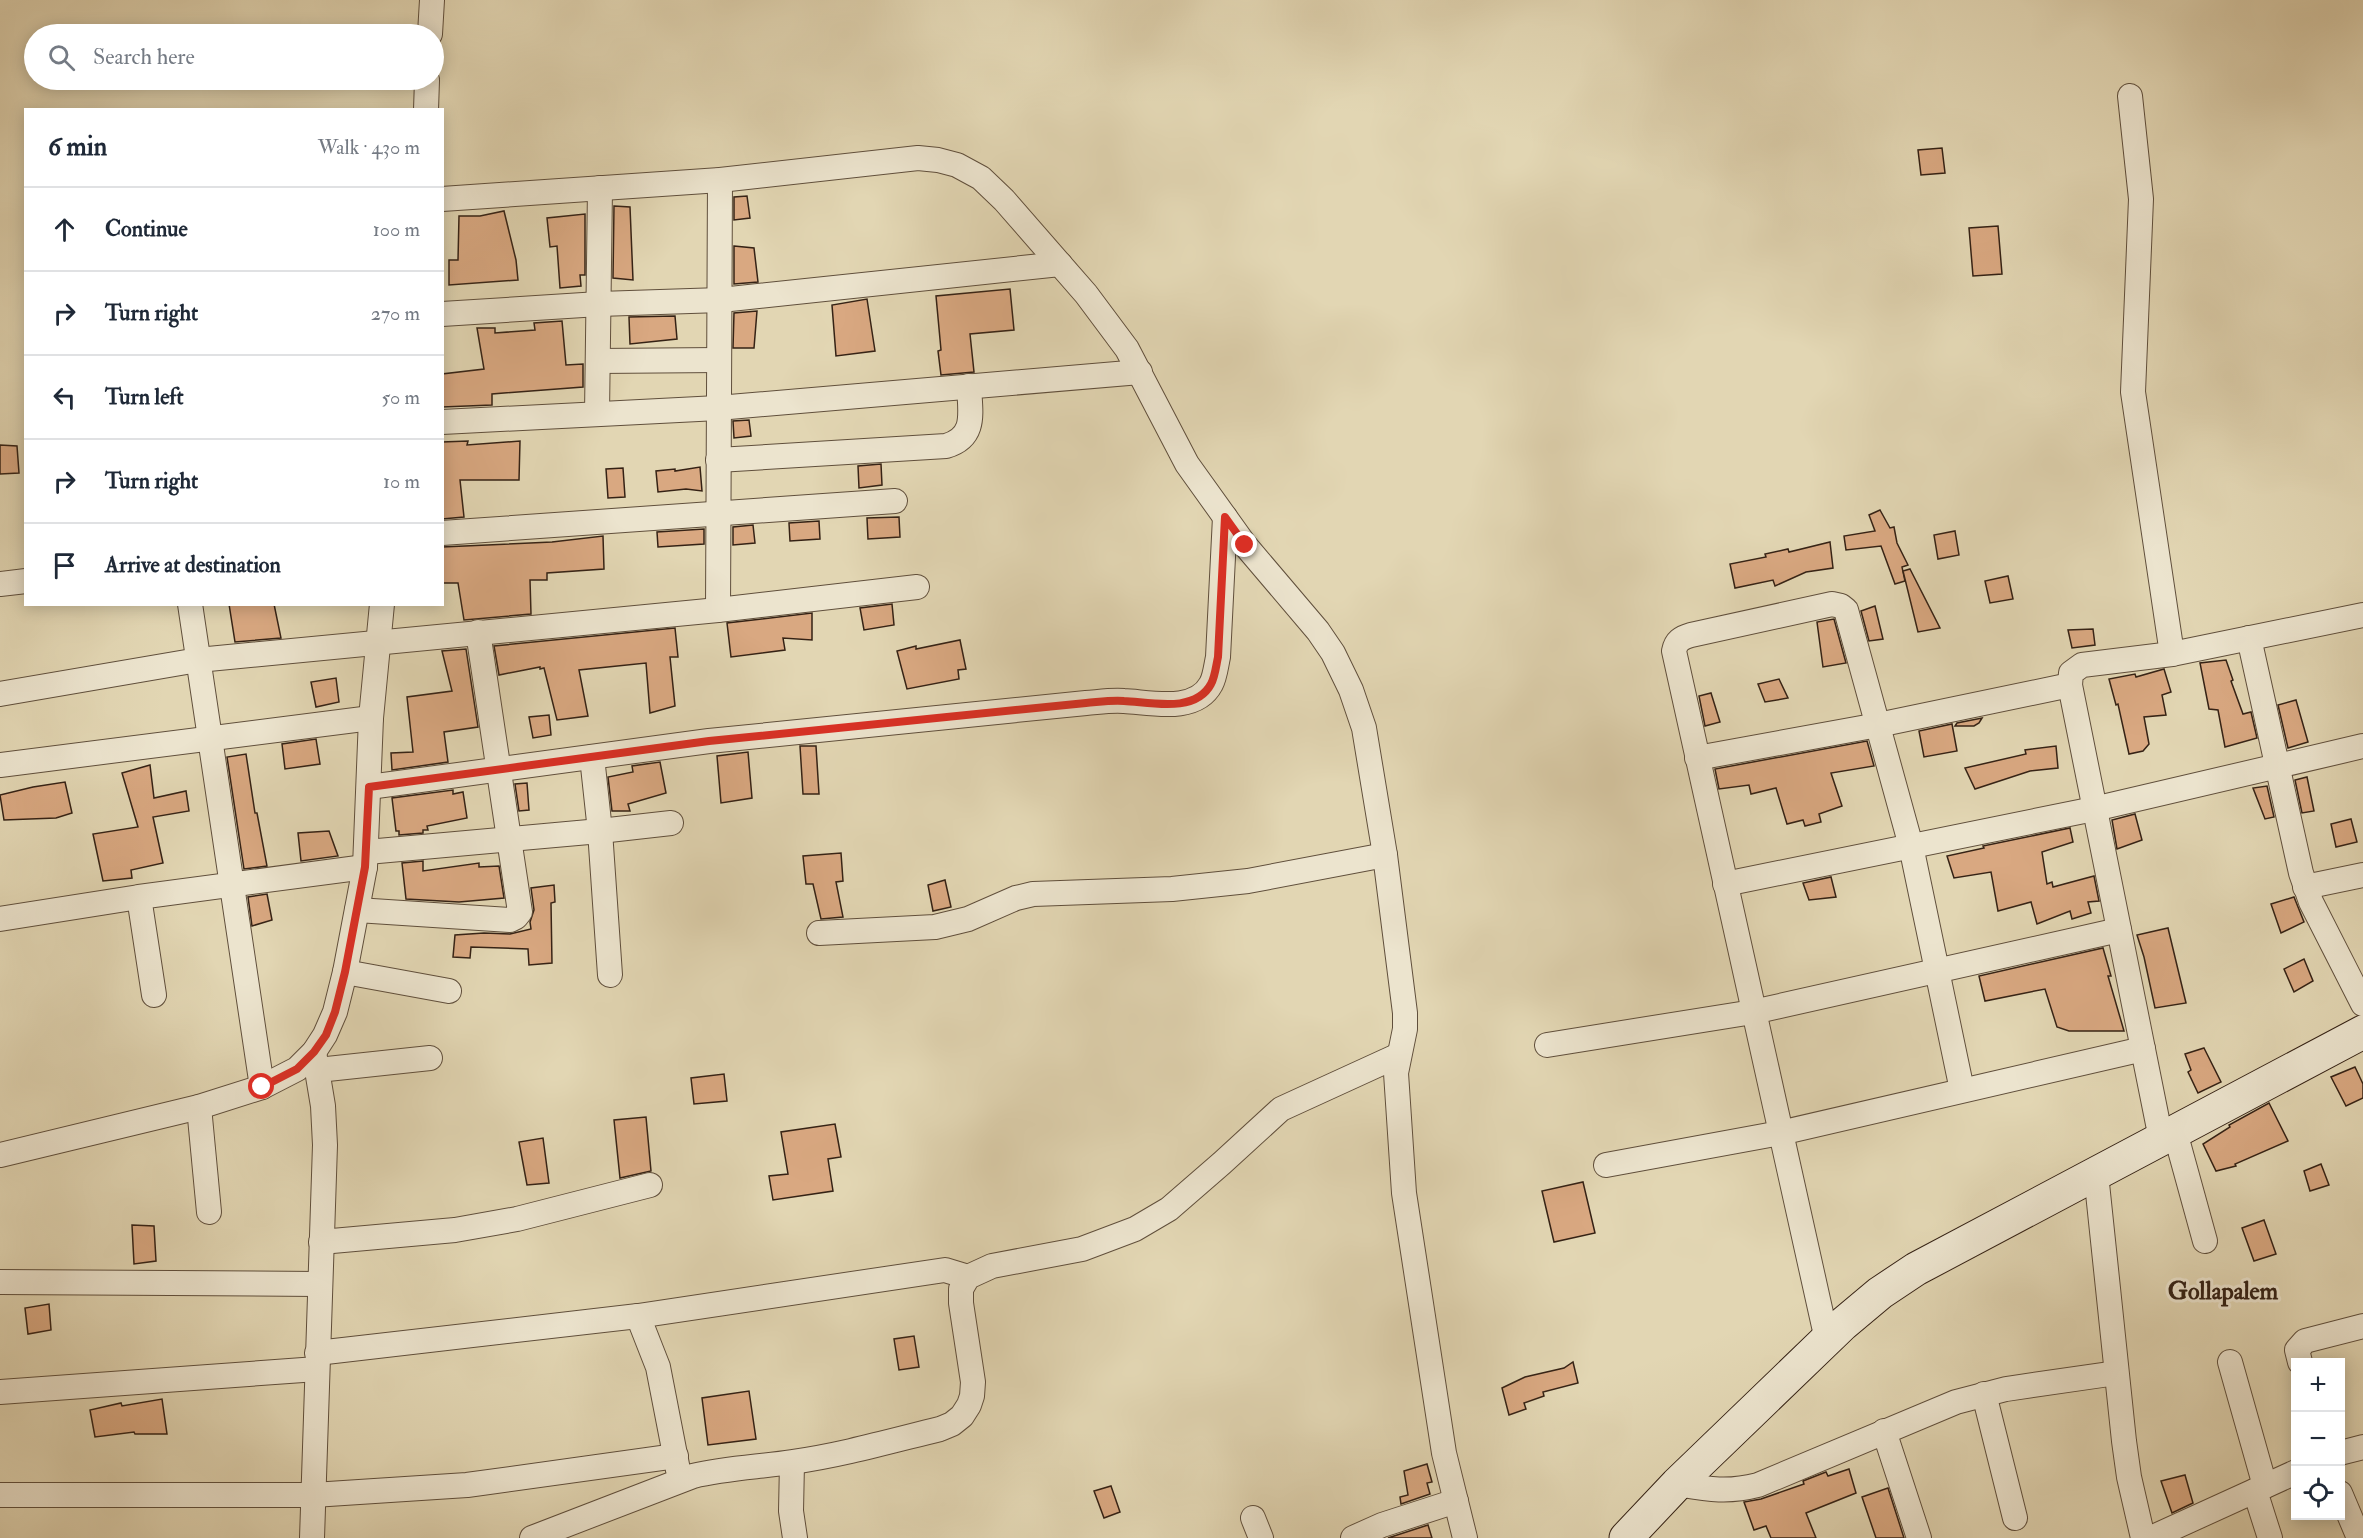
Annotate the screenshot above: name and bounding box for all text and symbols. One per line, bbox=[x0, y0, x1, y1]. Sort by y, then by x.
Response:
search box bbox=[24, 24, 444, 90]
icon: search bbox=[45, 41, 78, 74]
text: Search here bbox=[93, 43, 195, 71]
text: 6 min bbox=[48, 131, 107, 163]
text: Walk · 430 m bbox=[318, 135, 420, 160]
icon: ahead bbox=[48, 213, 81, 246]
text: Continue bbox=[105, 215, 188, 243]
text: 100 m bbox=[373, 217, 420, 242]
icon: right bbox=[48, 297, 81, 330]
text: Turn right bbox=[105, 299, 198, 327]
text: 270 m bbox=[371, 301, 420, 326]
icon: left bbox=[48, 381, 81, 414]
text: Turn left bbox=[105, 383, 184, 411]
text: 50 m bbox=[381, 385, 420, 410]
icon: right bbox=[48, 465, 81, 498]
text: Turn right bbox=[105, 467, 198, 495]
text: 10 m bbox=[383, 469, 420, 494]
route end bbox=[1231, 531, 1257, 557]
icon: arrive bbox=[48, 549, 81, 582]
text: Arrive at destination bbox=[105, 551, 281, 579]
route start bbox=[248, 1073, 274, 1099]
district label: Gollapalem bbox=[2168, 1276, 2279, 1307]
map controls bbox=[2291, 1358, 2345, 1520]
button: + bbox=[2291, 1358, 2345, 1412]
button: − bbox=[2291, 1412, 2345, 1466]
button: locate bbox=[2291, 1466, 2345, 1520]

